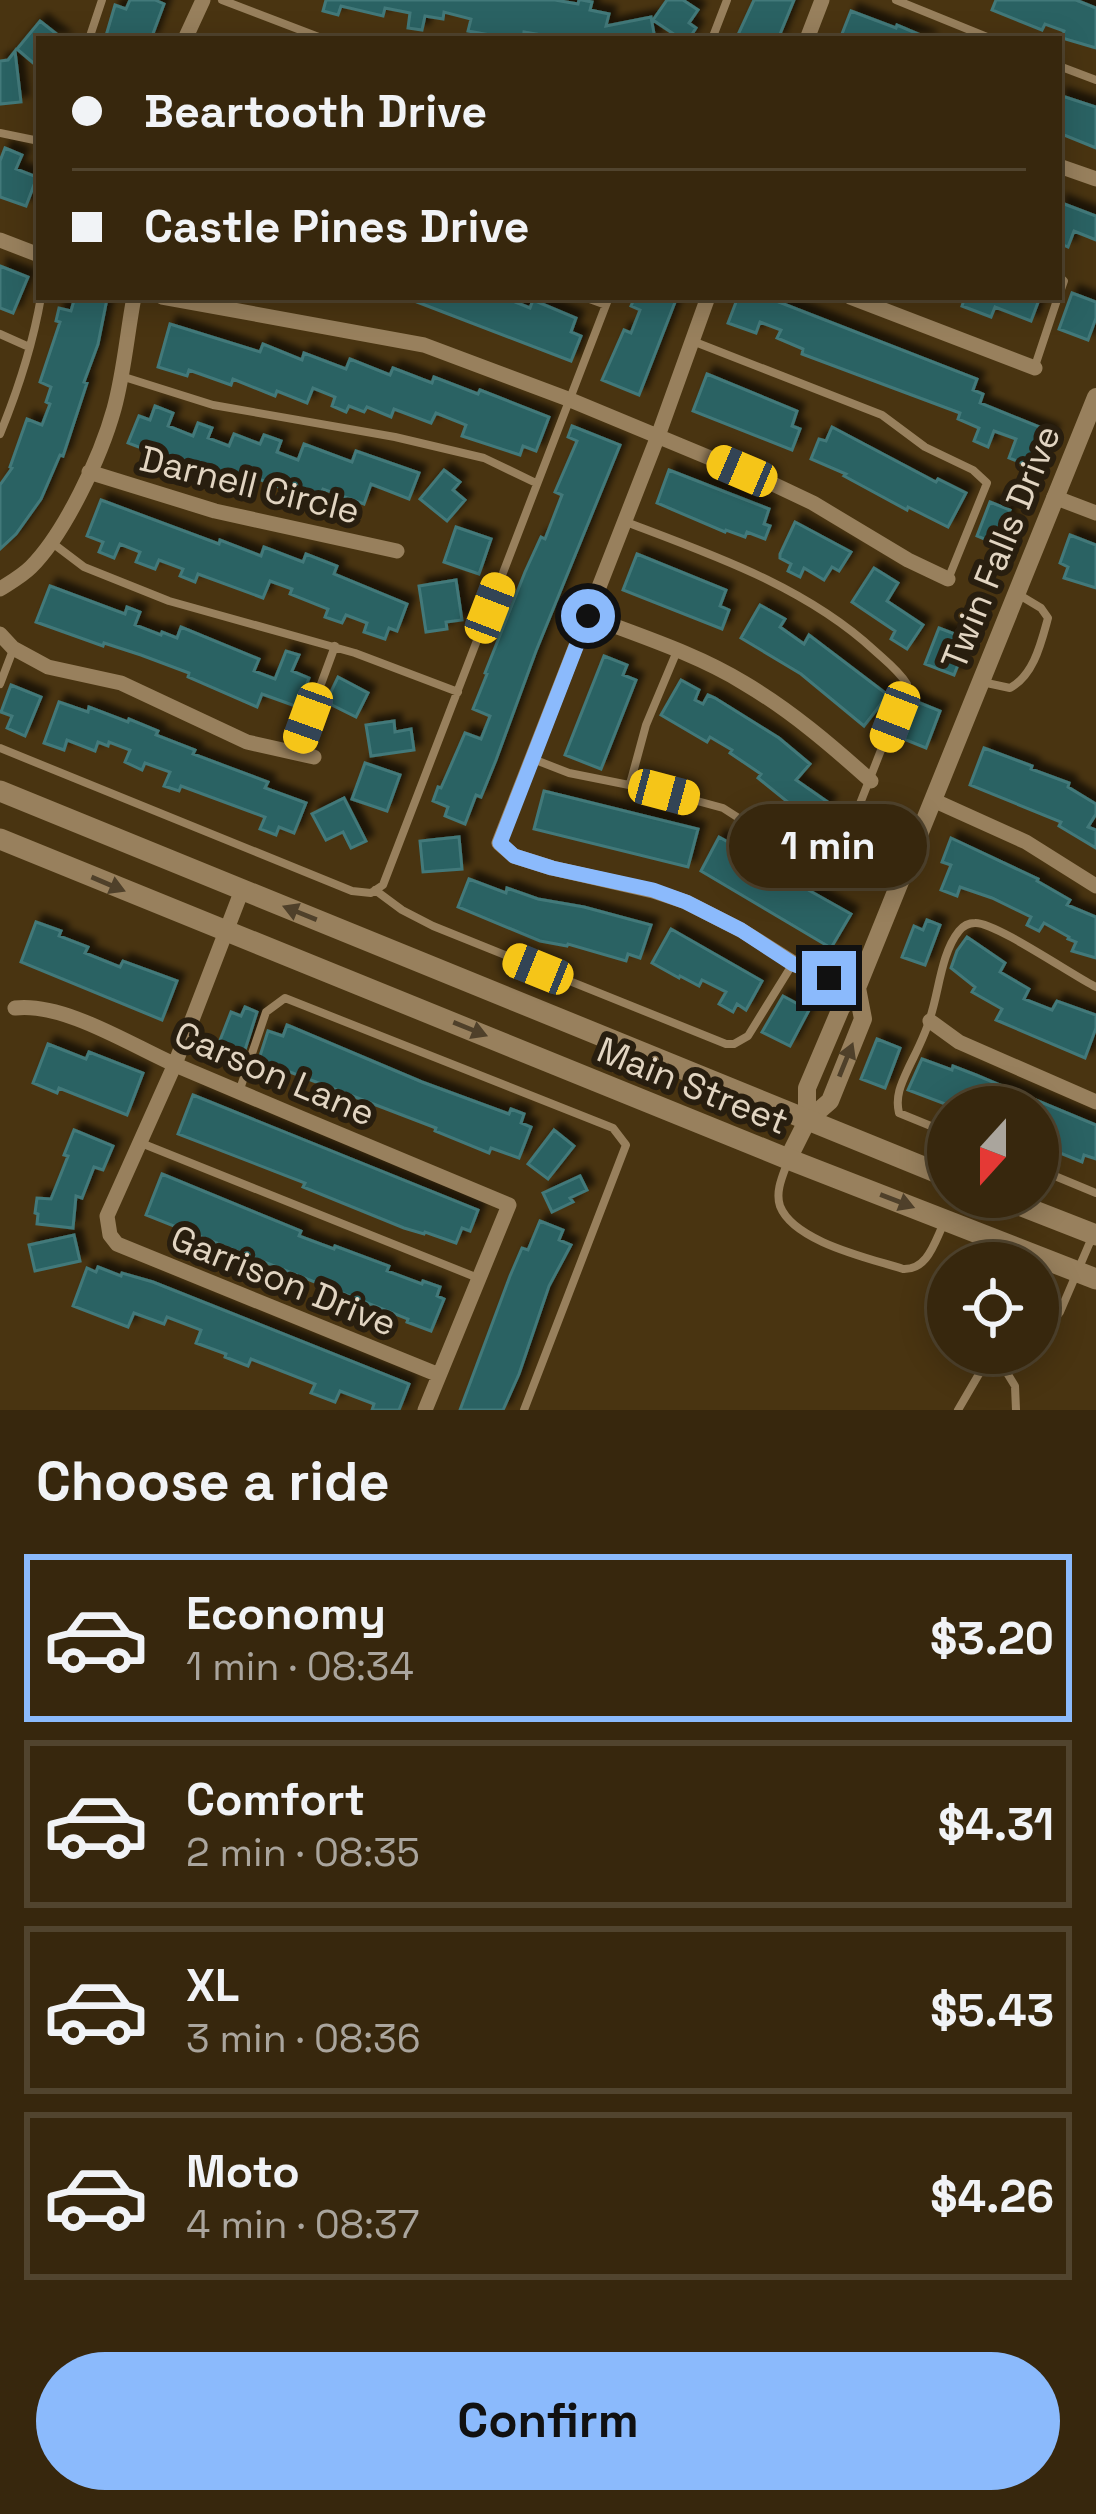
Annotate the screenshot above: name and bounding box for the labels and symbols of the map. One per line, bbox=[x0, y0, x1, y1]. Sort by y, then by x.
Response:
street label: Twin Falls Drive bbox=[931, 419, 1071, 676]
street label: Darnell Circle bbox=[135, 435, 364, 534]
car bbox=[702, 440, 782, 502]
car bbox=[460, 568, 520, 648]
route start bbox=[561, 589, 615, 643]
car bbox=[865, 677, 925, 757]
car bbox=[279, 678, 337, 758]
car bbox=[625, 765, 703, 819]
callout: 1 min bbox=[730, 804, 928, 888]
one-way arrow bbox=[90, 875, 126, 894]
one-way arrow bbox=[281, 903, 317, 922]
car bbox=[498, 939, 578, 999]
route end bbox=[802, 951, 856, 1005]
street label: Carson Lane bbox=[167, 1011, 382, 1137]
one-way arrow bbox=[452, 1020, 488, 1039]
street label: Main Street bbox=[590, 1027, 795, 1145]
one-way arrow bbox=[838, 1041, 857, 1077]
north arrow bbox=[927, 1086, 1059, 1218]
one-way arrow bbox=[880, 1193, 916, 1212]
street label: Garrison Drive bbox=[164, 1215, 403, 1347]

